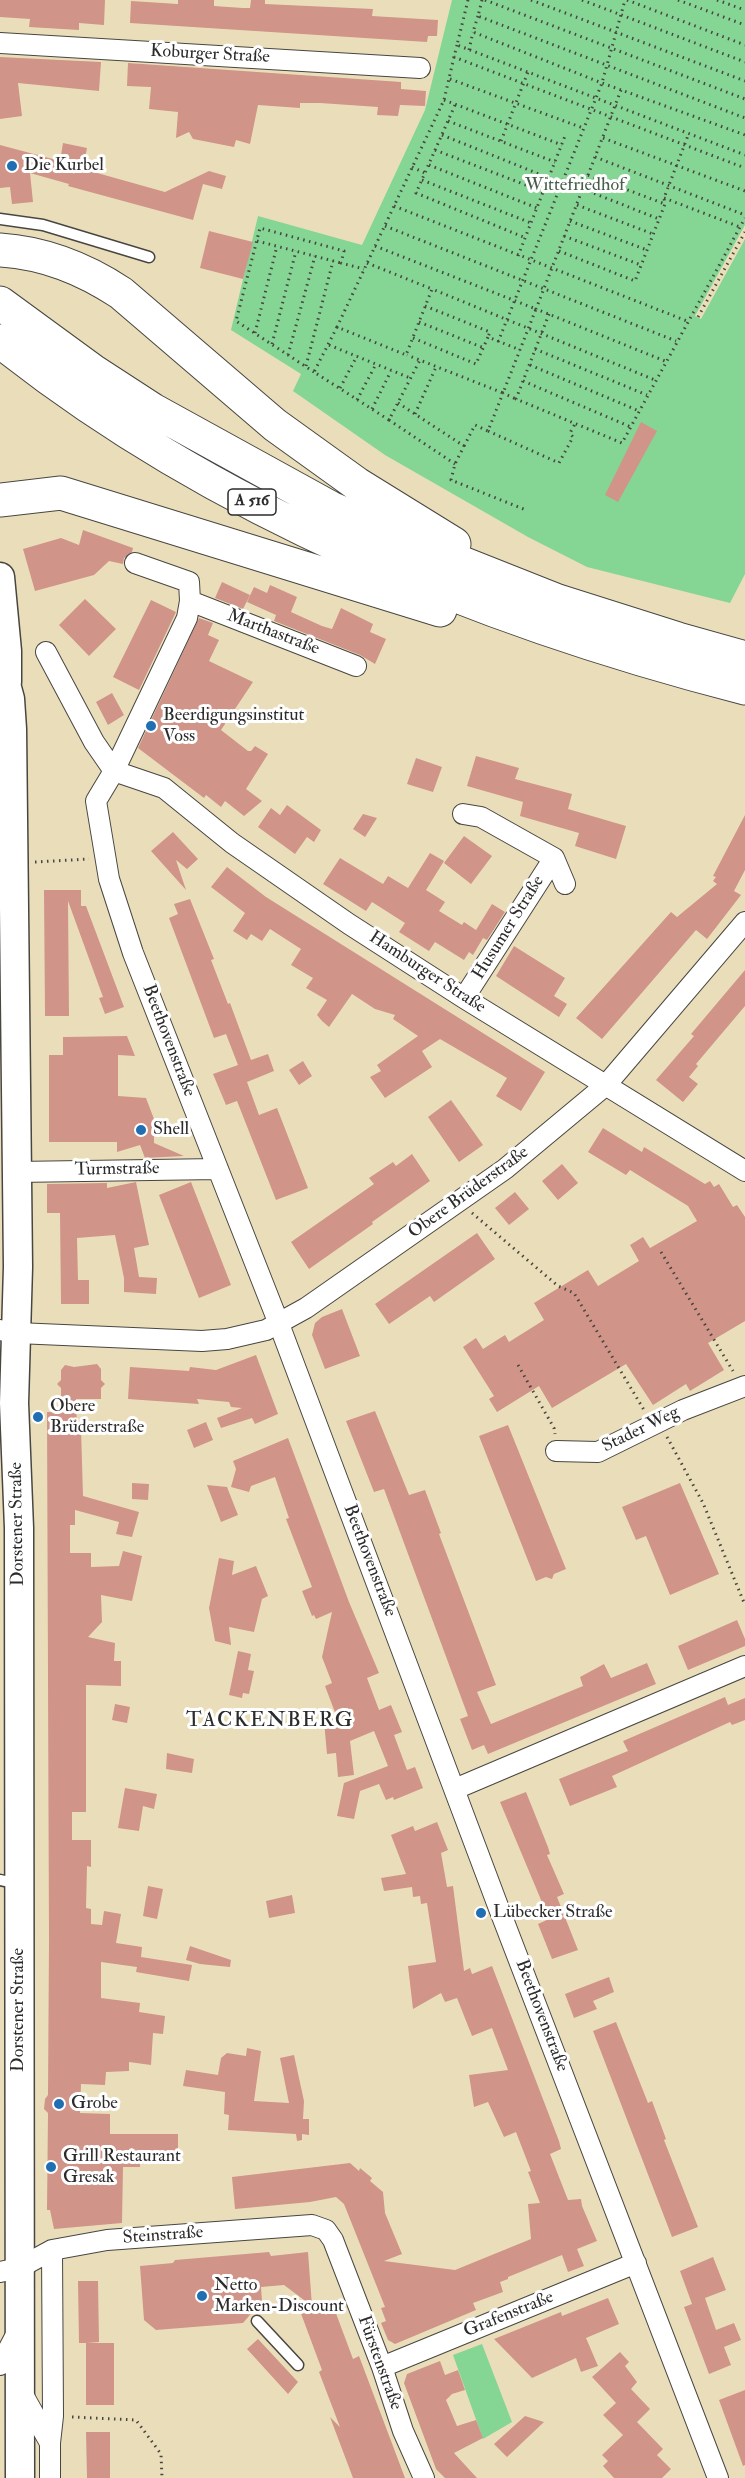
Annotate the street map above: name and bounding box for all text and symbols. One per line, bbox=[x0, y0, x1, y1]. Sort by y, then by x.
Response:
street label: Koburger Straße bbox=[150, 41, 270, 69]
place label: Die Kurbel bbox=[24, 155, 104, 177]
marker: Die Kurbel bbox=[5, 159, 19, 173]
park label: Wittefriedhof bbox=[525, 175, 625, 197]
road number: A 516 bbox=[228, 489, 276, 515]
street label: Marthastraße bbox=[224, 605, 322, 661]
place label: Beerdigungsinstitut Voss bbox=[163, 705, 304, 748]
marker: Beerdigungsinstitut Voss bbox=[144, 719, 158, 733]
street label: Husumer Straße bbox=[468, 872, 550, 984]
street label: Hamburger Straße bbox=[365, 927, 489, 1019]
street label: Beethovenstraße bbox=[137, 982, 199, 1100]
place label: Shell bbox=[153, 1119, 189, 1141]
marker: Shell bbox=[134, 1123, 148, 1137]
street label: Obere Brüderstraße bbox=[405, 1142, 533, 1244]
street label: Turmstraße bbox=[74, 1158, 160, 1182]
place label: Obere Brüderstraße bbox=[50, 1396, 144, 1438]
street label: Stader Weg bbox=[599, 1402, 683, 1458]
marker: Obere Brüderstraße bbox=[31, 1410, 45, 1424]
street label: Dorstener Straße bbox=[6, 1462, 30, 1586]
street label: Beethovenstraße bbox=[338, 1502, 400, 1620]
district label: TACKENBERG bbox=[186, 1708, 354, 1734]
place label: Lübecker Straße bbox=[493, 1902, 612, 1924]
marker: Lübecker Straße bbox=[474, 1906, 488, 1920]
street label: Dorstener Straße bbox=[8, 1948, 30, 2072]
street label: Beethovenstraße bbox=[510, 1957, 572, 2075]
place label: Grobe bbox=[71, 2093, 118, 2115]
marker: Grobe bbox=[52, 2097, 66, 2111]
place label: Grill Restaurant Gresak bbox=[63, 2146, 181, 2188]
marker: Grill Restaurant Gresak bbox=[44, 2160, 58, 2174]
street label: Steinstraße bbox=[122, 2222, 204, 2250]
place label: Netto Marken-Discount bbox=[214, 2275, 344, 2318]
street label: Grafenstraße bbox=[461, 2287, 557, 2343]
marker: Netto Marken-Discount bbox=[195, 2289, 209, 2303]
street label: Fürstenstraße bbox=[352, 2313, 406, 2413]

